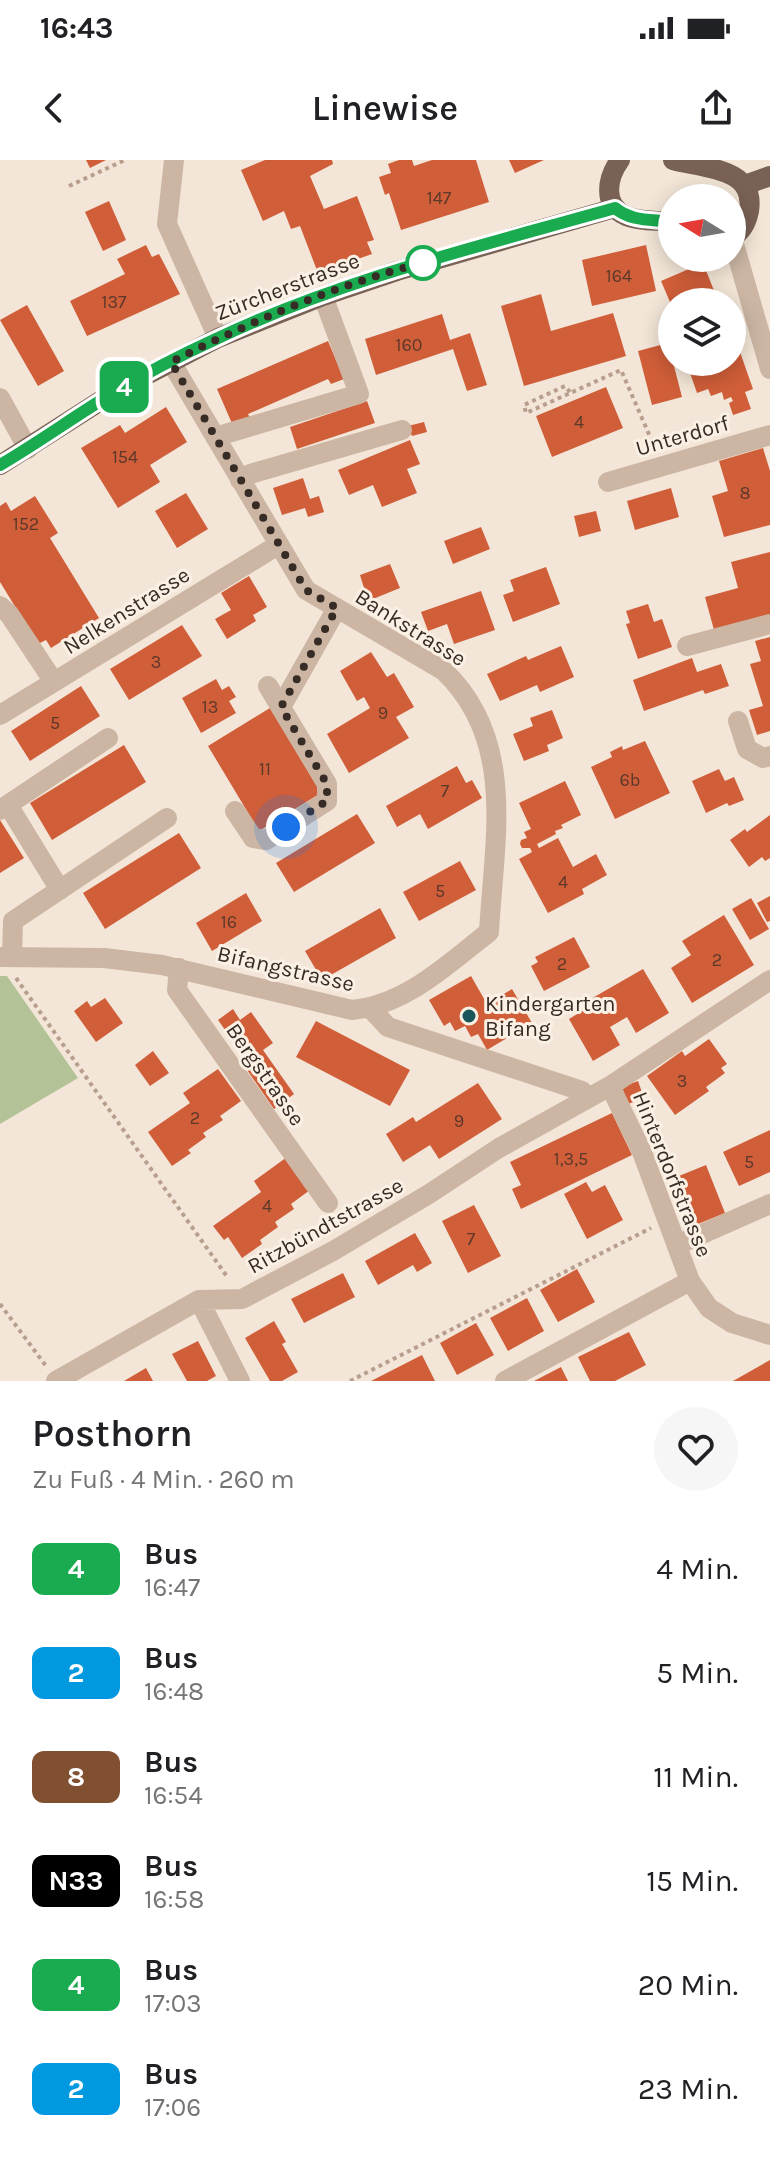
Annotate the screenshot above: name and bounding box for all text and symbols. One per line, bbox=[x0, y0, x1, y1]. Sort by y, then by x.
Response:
text: 16:43 bbox=[40, 10, 114, 46]
icon: back bbox=[32, 86, 76, 130]
icon: share bbox=[694, 86, 738, 130]
text: Linewise bbox=[312, 87, 458, 129]
north arrow bbox=[658, 184, 746, 272]
map controls bbox=[658, 184, 746, 376]
house number: 147 bbox=[427, 187, 452, 209]
unlabelled marker bbox=[406, 246, 440, 280]
street label: Zürcherstrasse bbox=[212, 247, 363, 326]
house number: 164 bbox=[606, 265, 632, 287]
button: layers bbox=[658, 288, 746, 376]
house number: 137 bbox=[101, 291, 127, 313]
house number: 160 bbox=[396, 334, 422, 356]
line badge: 4 bbox=[98, 361, 150, 413]
text: 4 bbox=[116, 370, 132, 403]
street label: Unterdorf bbox=[633, 410, 732, 462]
house number: 4 bbox=[574, 411, 584, 433]
house number: 154 bbox=[112, 446, 138, 468]
house number: 8 bbox=[739, 482, 751, 504]
house number: 152 bbox=[13, 513, 39, 535]
street label: Nelkenstrasse bbox=[59, 562, 194, 660]
street label: Bankstrasse bbox=[350, 583, 471, 672]
house number: 3 bbox=[151, 651, 161, 673]
house number: 13 bbox=[202, 696, 218, 718]
house number: 9 bbox=[378, 702, 388, 724]
house number: 5 bbox=[50, 712, 60, 734]
house number: 11 bbox=[259, 758, 271, 780]
house number: 6b bbox=[620, 769, 640, 791]
house number: 7 bbox=[441, 780, 450, 802]
your location bbox=[266, 807, 306, 847]
house number: 4 bbox=[558, 871, 568, 893]
house number: 5 bbox=[435, 880, 445, 902]
house number: 16 bbox=[221, 911, 237, 933]
street label: Bifangstrasse bbox=[215, 941, 357, 997]
house number: 2 bbox=[712, 949, 722, 971]
house number: 2 bbox=[557, 953, 567, 975]
place label: Kindergarten Bifang bbox=[485, 991, 615, 1042]
marker: Kindergarten Bifang bbox=[460, 1007, 478, 1025]
street label: Bergstrasse bbox=[220, 1018, 310, 1131]
house number: 3 bbox=[677, 1070, 687, 1092]
street label: Hinterdorfstrasse bbox=[627, 1088, 717, 1261]
house number: 2 bbox=[190, 1107, 200, 1129]
house number: 9 bbox=[454, 1110, 464, 1132]
house number: 1,3,5 bbox=[554, 1148, 588, 1170]
house number: 5 bbox=[744, 1151, 754, 1173]
street label: Ritzbündtstrasse bbox=[243, 1172, 408, 1279]
house number: 4 bbox=[262, 1195, 272, 1217]
house number: 7 bbox=[467, 1228, 476, 1250]
button: heart bbox=[654, 1407, 738, 1491]
text: Posthorn bbox=[32, 1411, 193, 1456]
text: Zu Fuß · 4 Min. · 260 m bbox=[32, 1464, 295, 1495]
text: Bus bbox=[144, 1536, 198, 1572]
text: 4 Min. bbox=[656, 1551, 738, 1587]
text: 4 bbox=[68, 1552, 84, 1585]
text: 16:47 bbox=[144, 1572, 200, 1603]
text: Bus bbox=[144, 1640, 198, 1676]
text: 5 Min. bbox=[656, 1655, 738, 1691]
text: 2 bbox=[68, 1656, 84, 1689]
text: 16:48 bbox=[144, 1676, 204, 1707]
text: Bus bbox=[144, 1744, 198, 1780]
text: 11 Min. bbox=[653, 1759, 738, 1795]
text: 8 bbox=[67, 1760, 85, 1793]
text: 16:54 bbox=[144, 1780, 203, 1811]
text: Bus bbox=[144, 1848, 198, 1884]
text: 15 Min. bbox=[646, 1863, 738, 1899]
text: N33 bbox=[49, 1864, 103, 1897]
text: 16:58 bbox=[144, 1884, 204, 1915]
text: Bus bbox=[144, 1952, 198, 1988]
text: 20 Min. bbox=[638, 1967, 738, 2003]
text: 4 bbox=[68, 1968, 84, 2001]
text: 17:03 bbox=[144, 1988, 202, 2019]
text: Bus bbox=[144, 2056, 198, 2092]
text: 23 Min. bbox=[638, 2071, 738, 2107]
text: 2 bbox=[68, 2072, 84, 2105]
text: 17:06 bbox=[144, 2092, 201, 2123]

